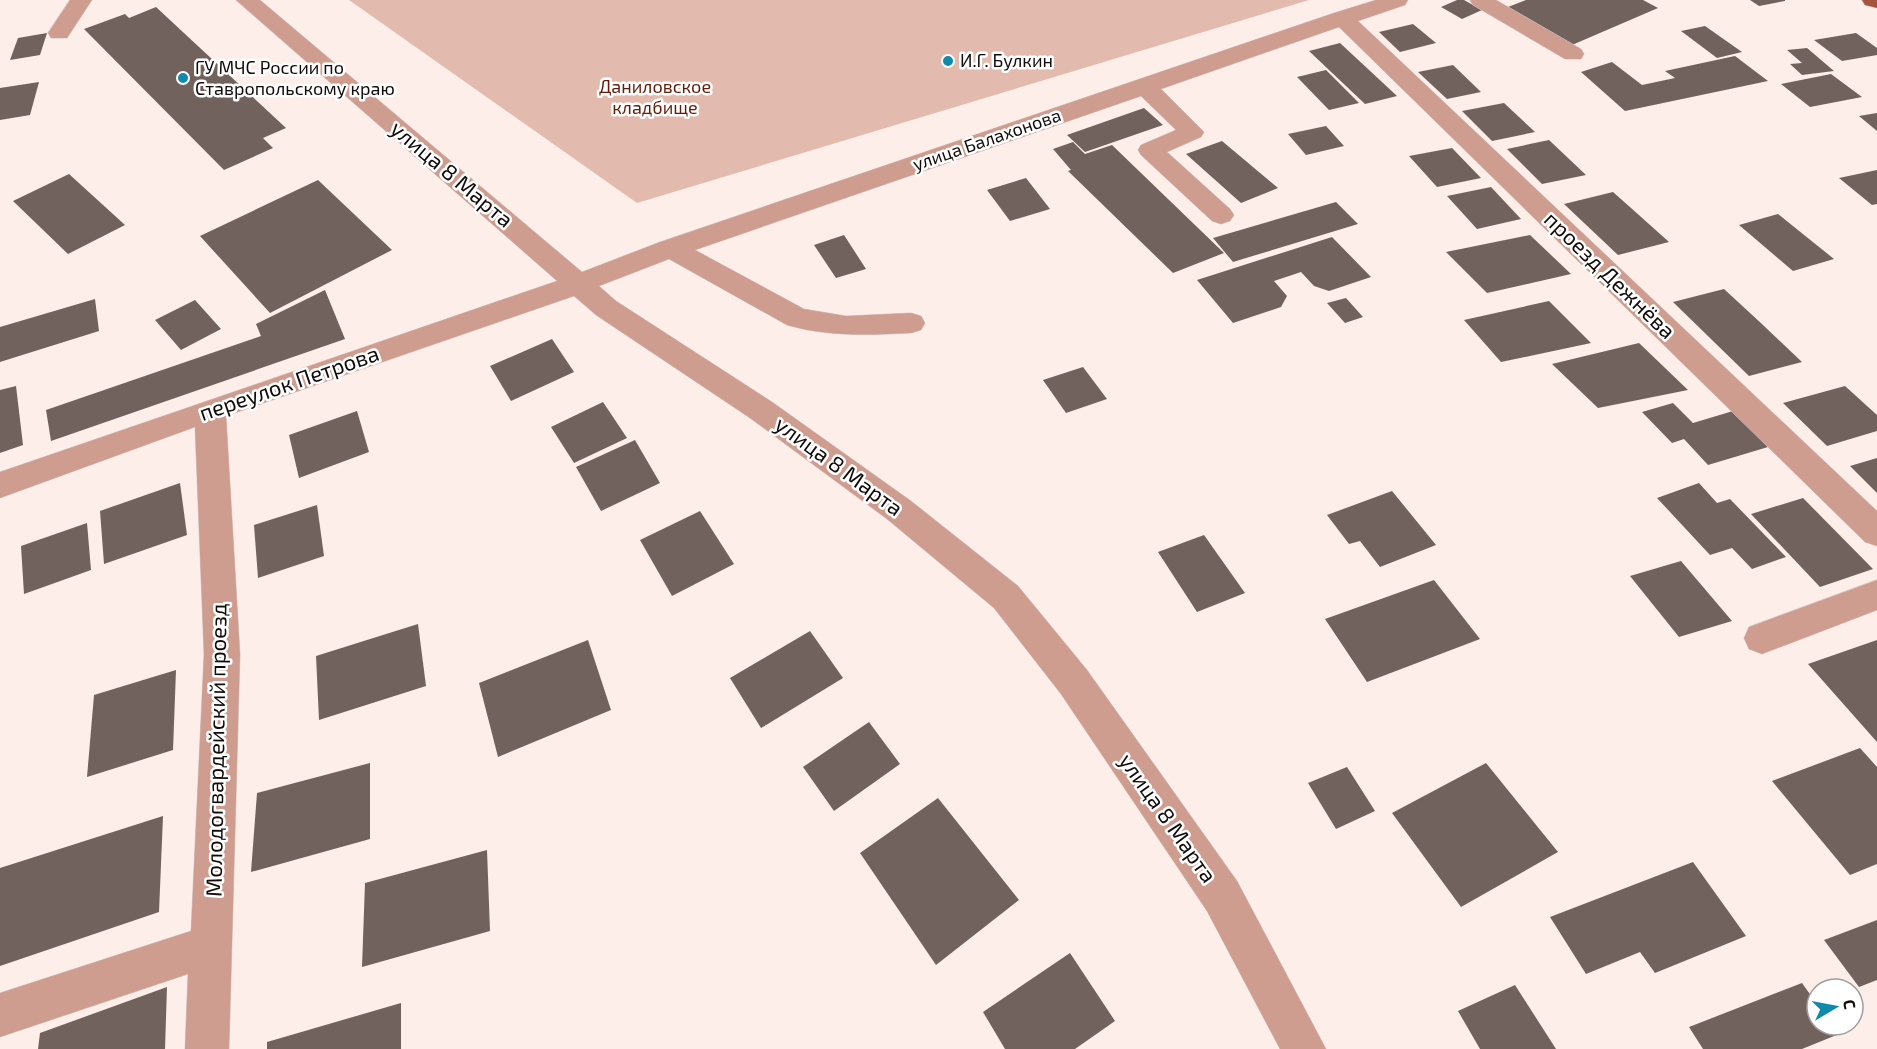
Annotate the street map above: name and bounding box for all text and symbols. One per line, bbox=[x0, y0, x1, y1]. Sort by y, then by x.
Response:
place label: И.Г. Булкин bbox=[960, 49, 1053, 71]
marker: И.Г. Булкин bbox=[941, 54, 955, 68]
place label: ГУ МЧС России по Ставропольскому краю bbox=[195, 56, 395, 99]
marker: ГУ МЧС России по Ставропольскому краю bbox=[176, 71, 190, 85]
park label: Даниловское кладбище bbox=[599, 75, 711, 118]
street label: улица Балахонова bbox=[910, 103, 1064, 175]
street label: улица 8 Марта bbox=[385, 114, 519, 233]
street label: проезд Дежнёва bbox=[1540, 205, 1682, 343]
street label: переулок Петрова bbox=[195, 339, 382, 426]
street label: улица 8 Марта bbox=[770, 410, 909, 521]
street label: Молодогвардейский проезд bbox=[199, 603, 231, 897]
street label: улица 8 Марта bbox=[1114, 748, 1223, 888]
north arrow bbox=[1805, 977, 1865, 1037]
text: С bbox=[1840, 998, 1860, 1011]

